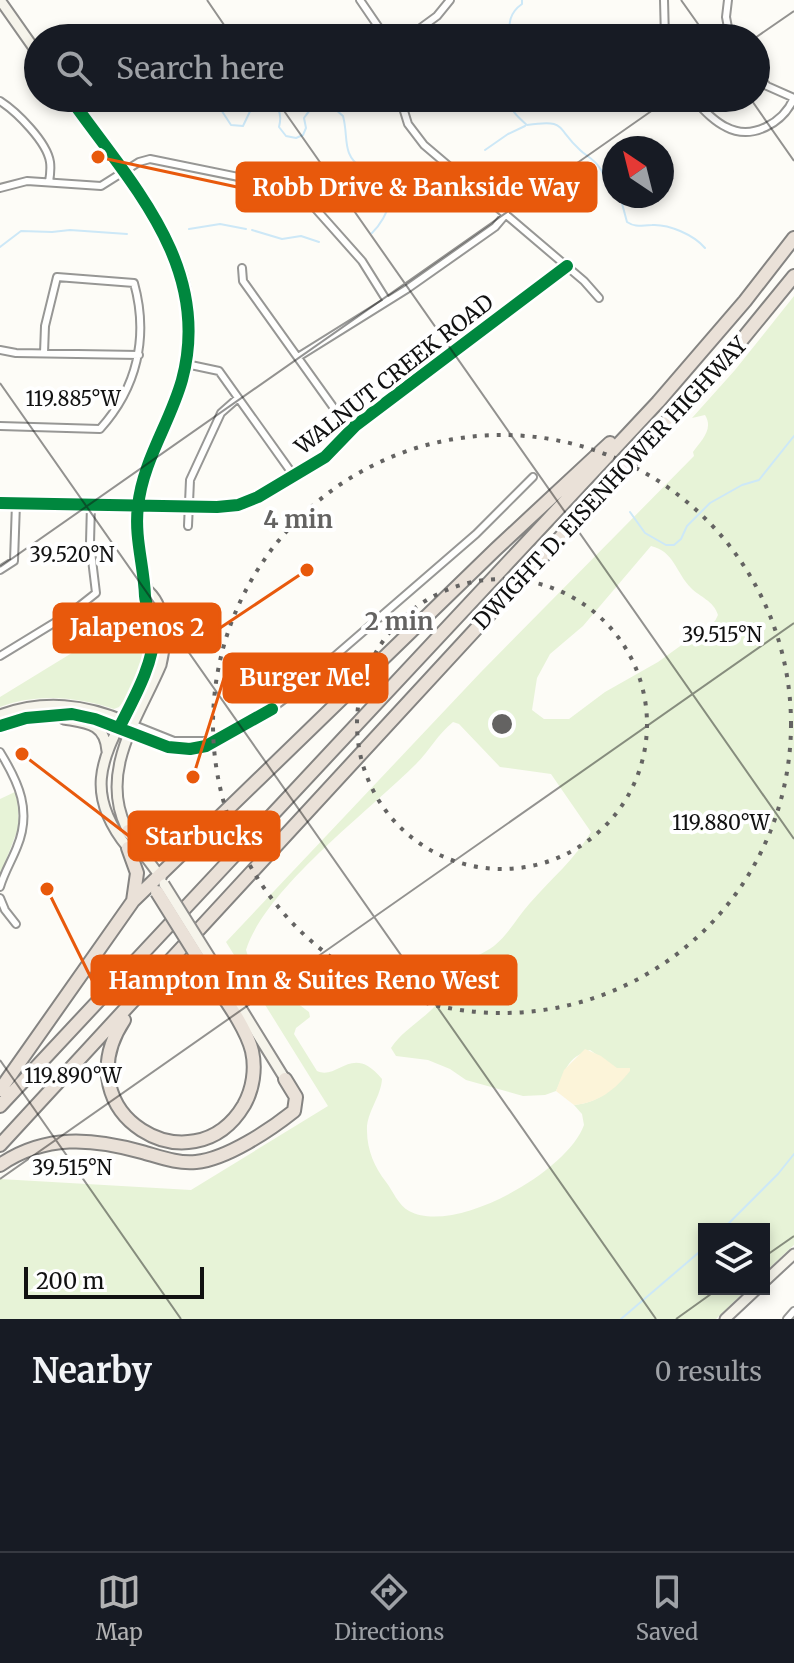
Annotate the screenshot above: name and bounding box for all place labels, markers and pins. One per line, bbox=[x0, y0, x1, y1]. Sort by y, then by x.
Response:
callout: Robb Drive & Bankside Way bbox=[237, 163, 596, 211]
callout: Jalapenos 2 bbox=[54, 604, 220, 652]
callout: Burger Me! bbox=[224, 654, 387, 702]
centre of rings bbox=[488, 710, 516, 738]
callout: Starbucks bbox=[129, 812, 279, 860]
callout: Hampton Inn & Suites Reno West bbox=[92, 956, 516, 1004]

